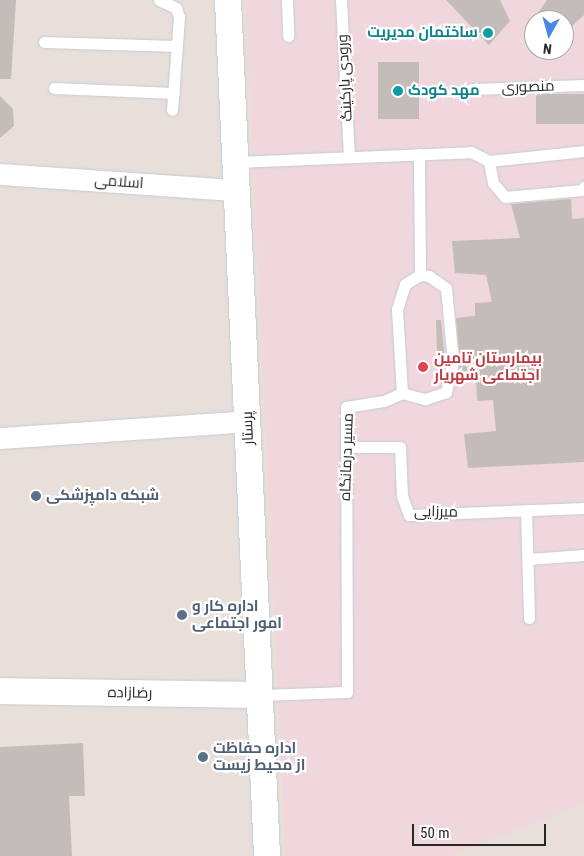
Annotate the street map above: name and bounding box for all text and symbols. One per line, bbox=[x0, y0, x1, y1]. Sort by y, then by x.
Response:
north arrow bbox=[524, 10, 574, 60]
place label: ساختمان مدیریت bbox=[367, 24, 478, 42]
marker: ساختمان مدیریت bbox=[482, 27, 494, 39]
street label: ورودی پارکینگ bbox=[334, 34, 356, 122]
text: N bbox=[542, 40, 553, 57]
street label: منصوری bbox=[501, 77, 555, 97]
place label: مهد کودک bbox=[408, 82, 480, 100]
marker: مهد کودک bbox=[392, 85, 404, 97]
street label: اسلامی bbox=[94, 171, 144, 193]
place label: بیمارستان تامین اجتماعی شهریار bbox=[434, 349, 542, 384]
marker: بیمارستان تامین اجتماعی شهریار bbox=[416, 360, 430, 374]
street label: پرستار bbox=[238, 411, 258, 445]
street label: مسیر درمانگاه bbox=[336, 413, 358, 501]
place label: شبکه دامپزشکی bbox=[46, 487, 159, 505]
marker: شبکه دامپزشکی bbox=[30, 490, 42, 502]
street label: میرزایی bbox=[414, 503, 458, 521]
place label: اداره کار و امور اجتماعی bbox=[192, 597, 282, 632]
marker: اداره کار و امور اجتماعی bbox=[176, 609, 188, 621]
street label: رضازاده bbox=[108, 684, 152, 702]
place label: اداره حفاظت از محیط زیست bbox=[213, 739, 305, 774]
marker: اداره حفاظت از محیط زیست bbox=[197, 751, 209, 763]
scale bar bbox=[414, 814, 548, 846]
text: 50 m bbox=[420, 824, 450, 842]

